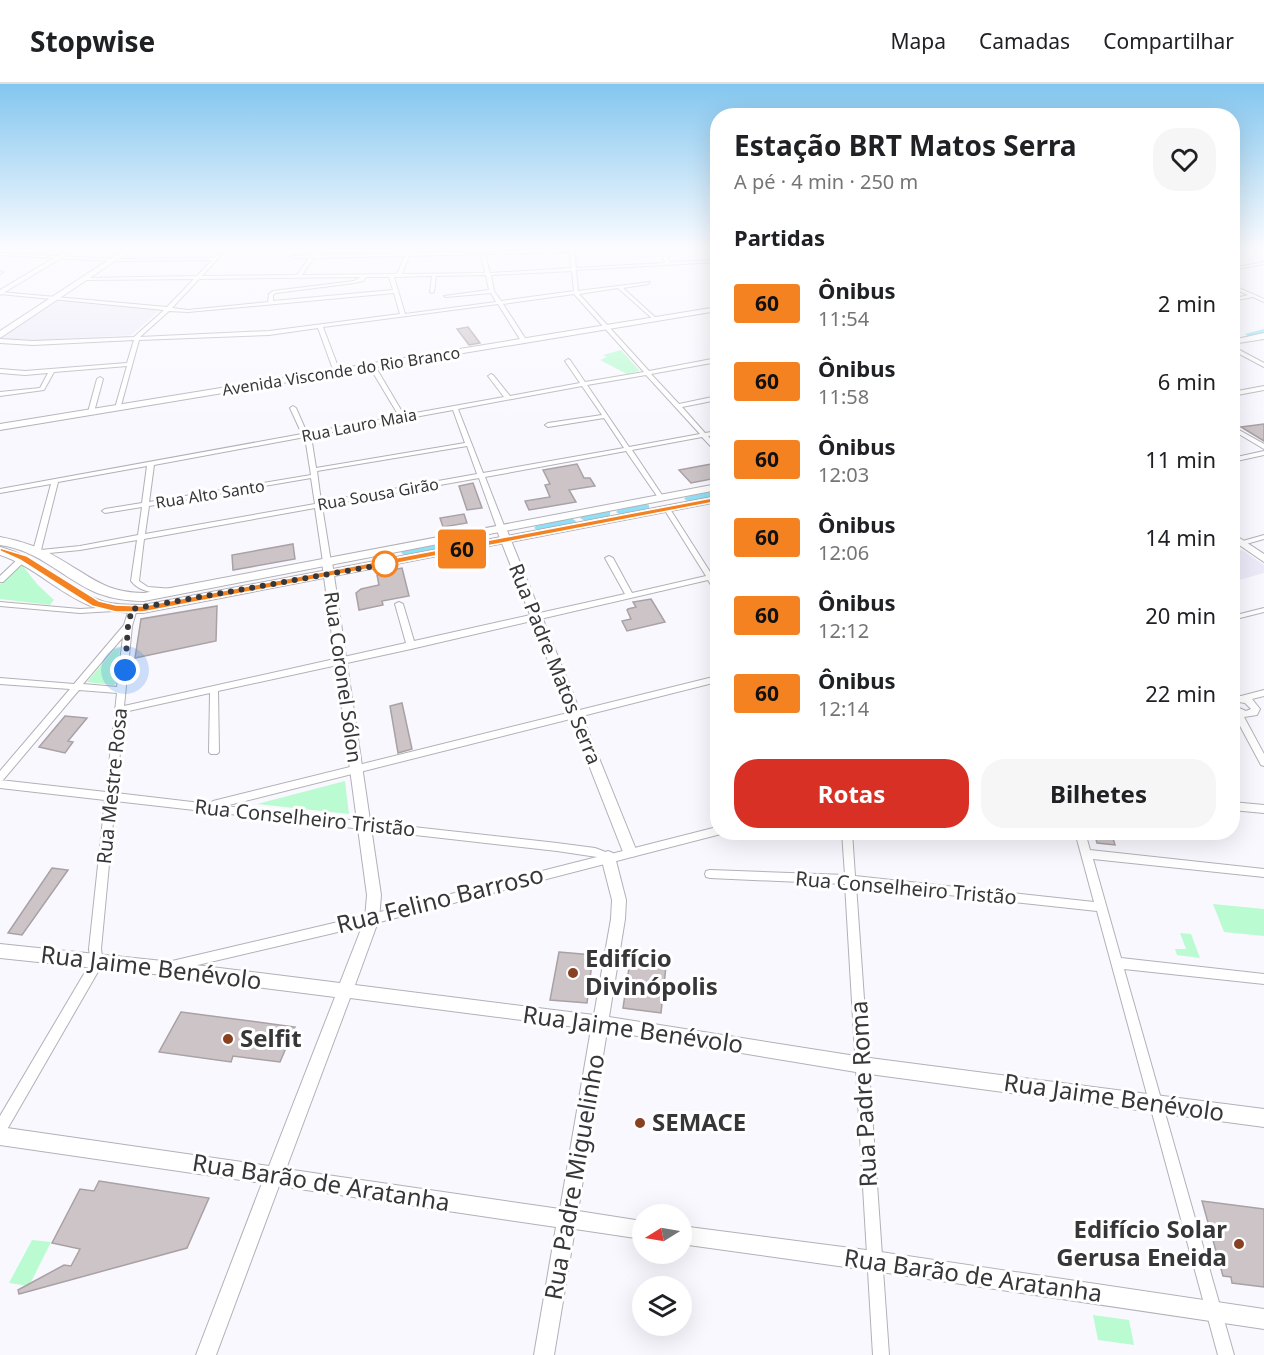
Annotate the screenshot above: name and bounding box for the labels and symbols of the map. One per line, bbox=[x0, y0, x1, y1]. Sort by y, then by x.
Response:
street label: Avenida Visconde do Rio Branco bbox=[220, 341, 462, 401]
street label: Rua Lauro Maia bbox=[299, 403, 419, 447]
street label: Rua Sousa Girão bbox=[316, 472, 440, 516]
street label: Rua Alto Santo bbox=[154, 475, 266, 513]
line badge: 60 bbox=[435, 530, 489, 568]
unlabelled marker bbox=[372, 551, 398, 577]
street label: Rua Padre Matos Serra bbox=[503, 559, 608, 768]
street label: Rua Coronel Sólon bbox=[318, 590, 369, 764]
your location bbox=[110, 655, 140, 685]
street label: Rua Mestre Rosa bbox=[90, 706, 133, 865]
street label: Rua Conselheiro Tristão bbox=[193, 792, 417, 843]
street label: Rua Felino Barroso bbox=[333, 857, 547, 940]
street label: Rua Conselheiro Tristão bbox=[794, 864, 1018, 911]
street label: Rua Jaime Benévolo bbox=[39, 937, 264, 996]
place label: Edifício Divinópolis bbox=[585, 941, 718, 1002]
marker: Edifício Divinópolis bbox=[566, 966, 580, 980]
street label: Rua Jaime Benévolo bbox=[521, 997, 746, 1060]
street label: Rua Padre Roma bbox=[841, 1000, 884, 1188]
place label: Selfit bbox=[240, 1021, 302, 1054]
marker: Selfit bbox=[221, 1032, 235, 1046]
street label: Rua Padre Miguelinho bbox=[536, 1051, 611, 1302]
street label: Rua Jaime Benévolo bbox=[1002, 1065, 1227, 1128]
place label: SEMACE bbox=[652, 1105, 746, 1138]
marker: SEMACE bbox=[633, 1116, 647, 1130]
street label: Rua Barão de Aratanha bbox=[190, 1145, 452, 1218]
north arrow bbox=[632, 1204, 692, 1264]
place label: Edifício Solar Gerusa Eneida bbox=[1056, 1212, 1227, 1273]
marker: Edifício Solar Gerusa Eneida bbox=[1232, 1237, 1246, 1251]
street label: Rua Barão de Aratanha bbox=[842, 1240, 1104, 1309]

